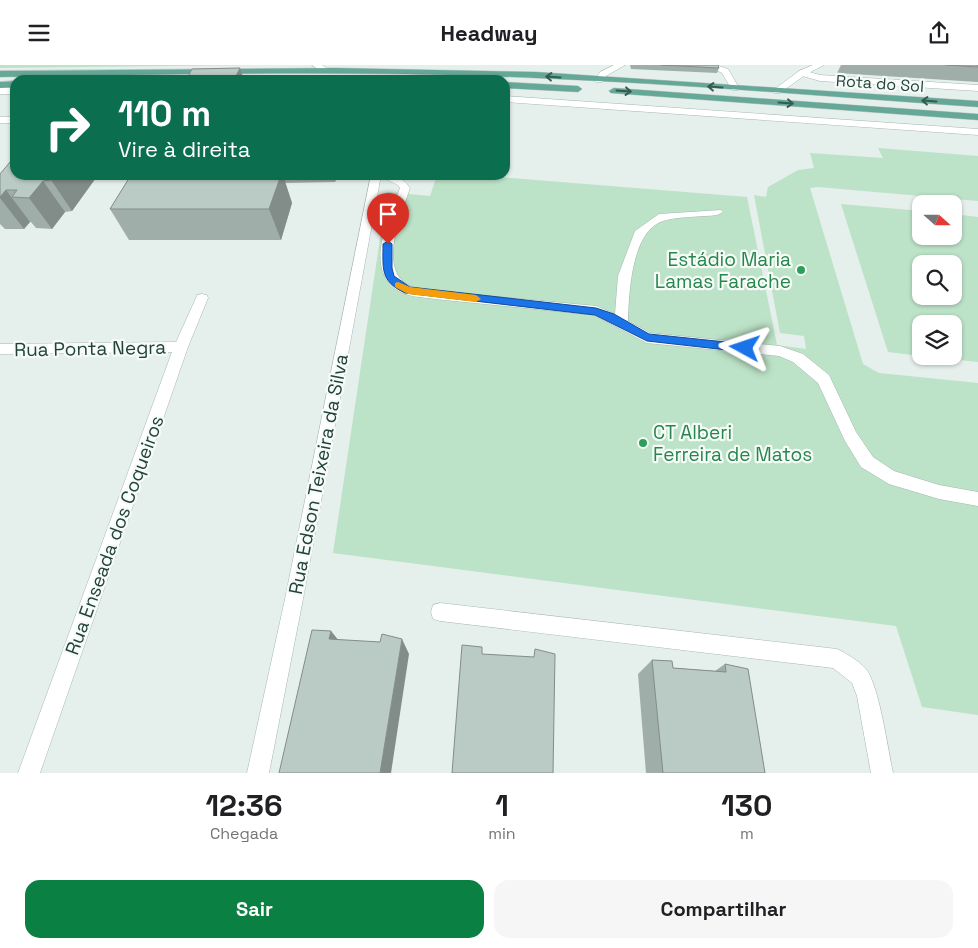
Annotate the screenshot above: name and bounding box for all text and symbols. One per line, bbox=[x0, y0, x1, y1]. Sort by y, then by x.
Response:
icon: menu bbox=[25, 19, 53, 47]
text: Headway bbox=[441, 19, 537, 47]
icon: share bbox=[925, 19, 953, 47]
street label: Rota do Sol bbox=[835, 70, 925, 97]
one-way arrow bbox=[545, 72, 561, 81]
one-way arrow bbox=[707, 82, 723, 91]
one-way arrow bbox=[615, 87, 631, 96]
text: 110 m bbox=[118, 92, 211, 136]
icon: right bbox=[35, 95, 100, 160]
one-way arrow bbox=[922, 96, 938, 106]
one-way arrow bbox=[777, 99, 793, 108]
text: Vire à direita bbox=[118, 135, 250, 163]
pin bbox=[367, 193, 409, 244]
north arrow bbox=[912, 195, 962, 245]
map controls bbox=[912, 195, 962, 365]
icon: arrive bbox=[374, 200, 402, 228]
place label: Estádio Maria Lamas Farache bbox=[655, 247, 791, 294]
button: search bbox=[912, 255, 962, 305]
marker: Estádio Maria Lamas Farache bbox=[795, 264, 807, 276]
button: layers bbox=[912, 315, 962, 365]
position arrow bbox=[718, 321, 770, 373]
street label: Rua Ponta Negra bbox=[14, 335, 166, 362]
street label: Rua Edson Teixeira da Silva bbox=[283, 352, 354, 596]
street label: Rua Enseada dos Coqueiros bbox=[59, 412, 169, 658]
place label: CT Alberi Ferreira de Matos bbox=[653, 420, 812, 467]
marker: CT Alberi Ferreira de Matos bbox=[637, 437, 649, 449]
text: 12:36 bbox=[206, 786, 283, 825]
text: 1 bbox=[495, 786, 509, 825]
text: 130 bbox=[721, 786, 772, 825]
text: Chegada bbox=[210, 823, 278, 844]
text: min bbox=[488, 823, 516, 844]
text: m bbox=[740, 823, 754, 844]
button: Sair bbox=[25, 880, 484, 938]
button: Compartilhar bbox=[494, 880, 953, 938]

